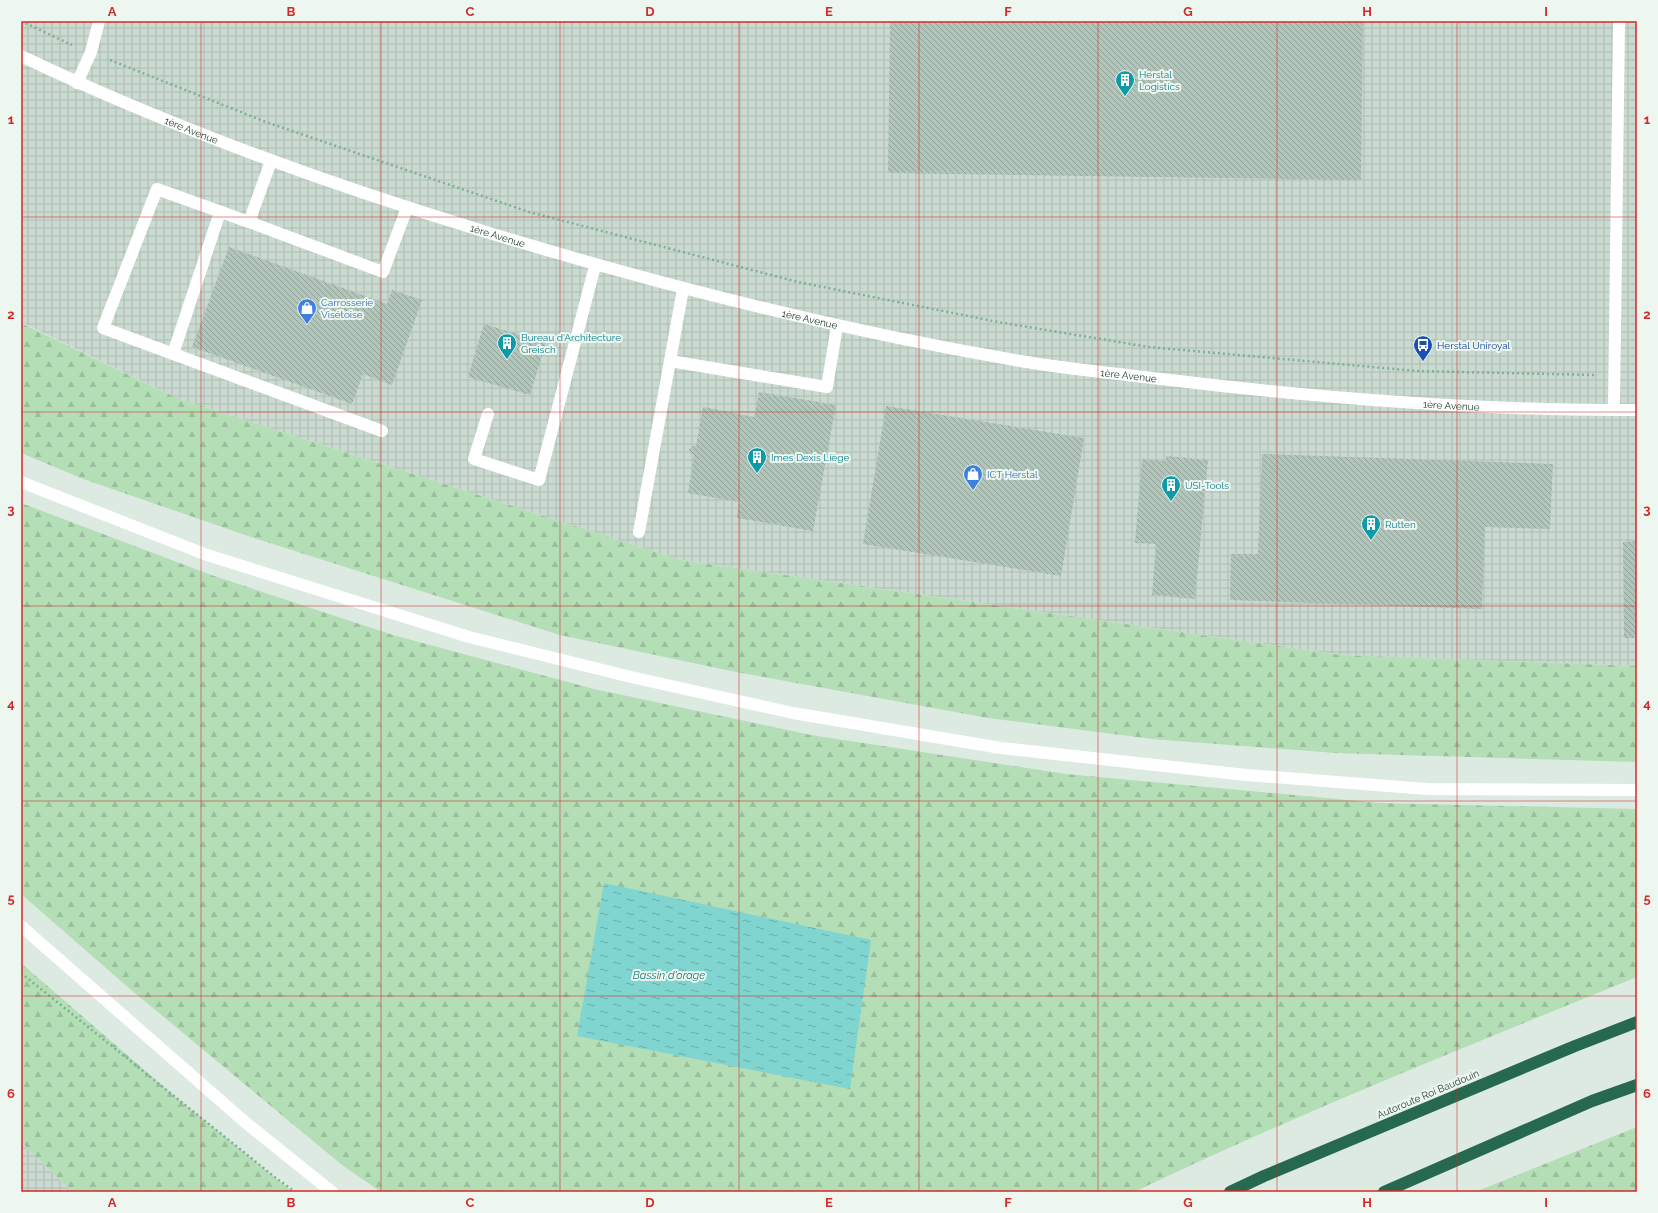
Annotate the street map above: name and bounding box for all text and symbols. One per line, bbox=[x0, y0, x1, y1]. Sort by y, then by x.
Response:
text: A bbox=[108, 4, 117, 19]
text: B bbox=[287, 4, 296, 19]
text: C bbox=[466, 4, 475, 19]
text: D bbox=[645, 4, 655, 19]
text: E bbox=[825, 4, 833, 19]
text: F bbox=[1004, 4, 1012, 19]
text: G bbox=[1183, 4, 1193, 19]
text: H bbox=[1362, 4, 1372, 19]
text: I bbox=[1544, 4, 1548, 19]
building icon: Herstal Logistics bbox=[1114, 69, 1136, 97]
place label: Herstal Logistics bbox=[1139, 69, 1180, 92]
text: 1 bbox=[8, 112, 15, 127]
text: 1 bbox=[1644, 112, 1651, 127]
street label: 1ère Avenue bbox=[163, 114, 220, 146]
street label: 1ère Avenue bbox=[469, 222, 527, 249]
shop icon: Carrosserie Visétoise bbox=[296, 297, 318, 325]
place label: Carrosserie Visétoise bbox=[321, 297, 373, 320]
text: 2 bbox=[7, 307, 15, 322]
street label: 1ère Avenue bbox=[781, 307, 839, 331]
text: 2 bbox=[1643, 307, 1651, 322]
building icon: Bureau d'Architecture Greisch bbox=[496, 332, 518, 360]
place label: Bureau d'Architecture Greisch bbox=[521, 332, 621, 355]
bus stop icon: Herstal Uniroyal bbox=[1412, 334, 1434, 362]
place label: Herstal Uniroyal bbox=[1437, 340, 1511, 351]
street label: 1ère Avenue bbox=[1100, 366, 1158, 384]
street label: 1ère Avenue bbox=[1423, 398, 1480, 412]
building icon: Imes Dexis Liège bbox=[746, 446, 768, 474]
place label: Imes Dexis Liège bbox=[771, 452, 849, 463]
shop icon: ICT Herstal bbox=[962, 463, 984, 491]
place label: ICT Herstal bbox=[987, 469, 1038, 480]
building icon: USI-Tools bbox=[1160, 474, 1182, 502]
place label: USI-Tools bbox=[1185, 480, 1229, 491]
text: 3 bbox=[7, 502, 15, 517]
text: 3 bbox=[1643, 502, 1651, 517]
building icon: Rutten bbox=[1360, 513, 1382, 541]
place label: Rutten bbox=[1385, 519, 1416, 530]
text: 4 bbox=[7, 696, 15, 711]
text: 4 bbox=[1643, 696, 1651, 711]
text: 5 bbox=[7, 891, 15, 906]
text: 5 bbox=[1643, 891, 1651, 906]
water label: Bassin d'orage bbox=[633, 969, 705, 982]
street label: Autoroute Roi Baudouin bbox=[1375, 1067, 1481, 1121]
text: 6 bbox=[7, 1086, 15, 1101]
text: 6 bbox=[1643, 1086, 1651, 1101]
text: A bbox=[108, 1195, 117, 1210]
text: B bbox=[287, 1195, 296, 1210]
text: C bbox=[466, 1195, 475, 1210]
text: D bbox=[645, 1195, 655, 1210]
text: E bbox=[825, 1195, 833, 1210]
text: F bbox=[1004, 1195, 1012, 1210]
text: G bbox=[1183, 1195, 1193, 1210]
text: H bbox=[1362, 1195, 1372, 1210]
text: I bbox=[1544, 1195, 1548, 1210]

